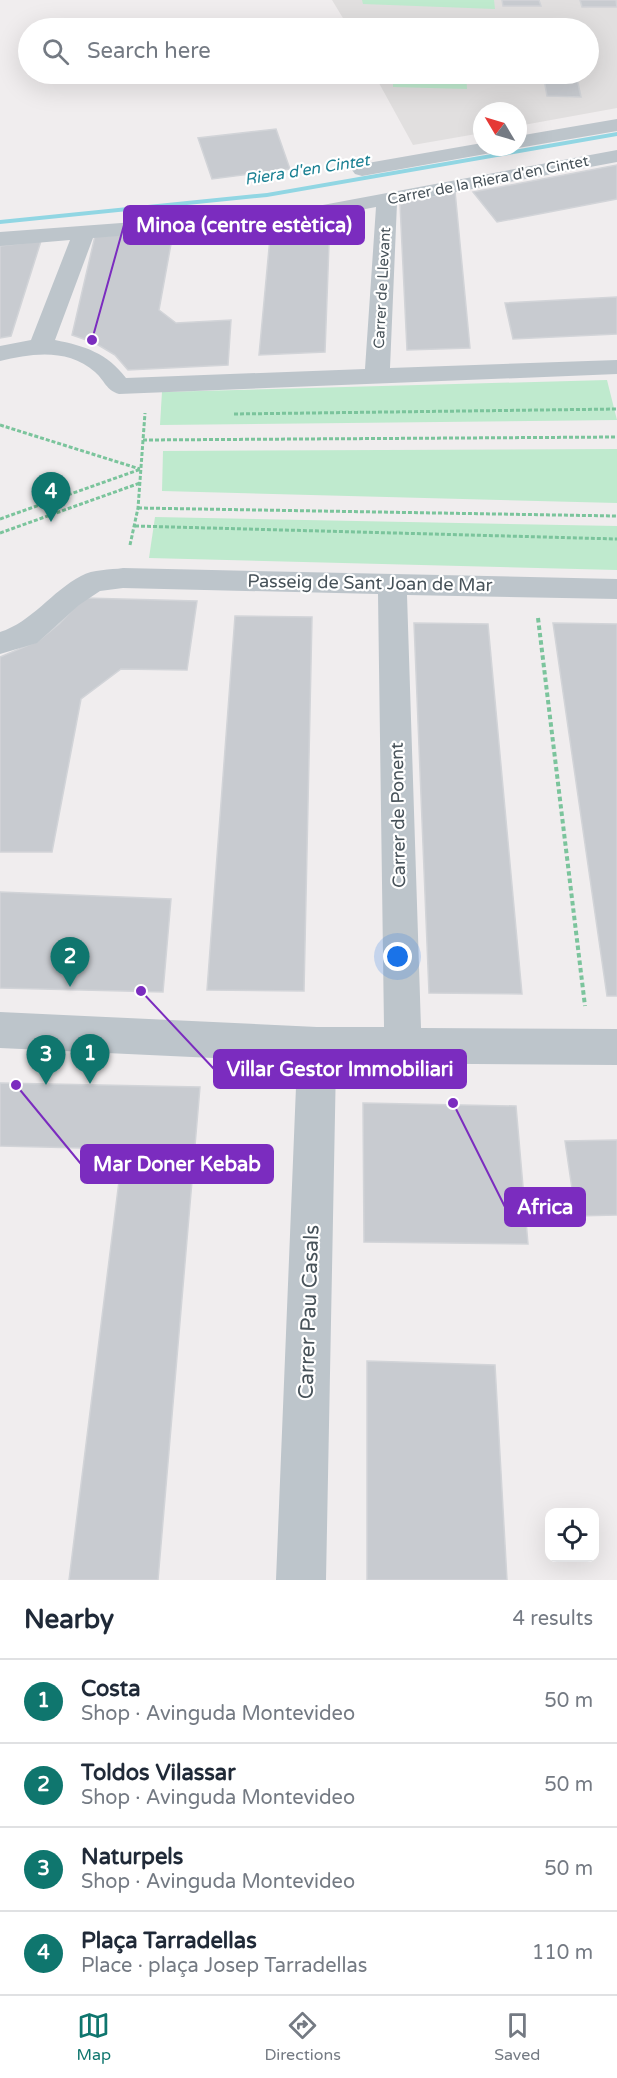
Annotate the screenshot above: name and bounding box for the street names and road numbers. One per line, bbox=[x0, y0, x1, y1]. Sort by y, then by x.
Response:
street label: Carrer de la Riera d'en Cintet bbox=[386, 152, 590, 208]
street label: Carrer de Llevant bbox=[370, 226, 394, 349]
street label: Passeig de Sant Joan de Mar bbox=[247, 570, 493, 596]
street label: Carrer de Ponent bbox=[386, 742, 410, 888]
street label: Carrer Pau Casals bbox=[293, 1224, 325, 1400]

